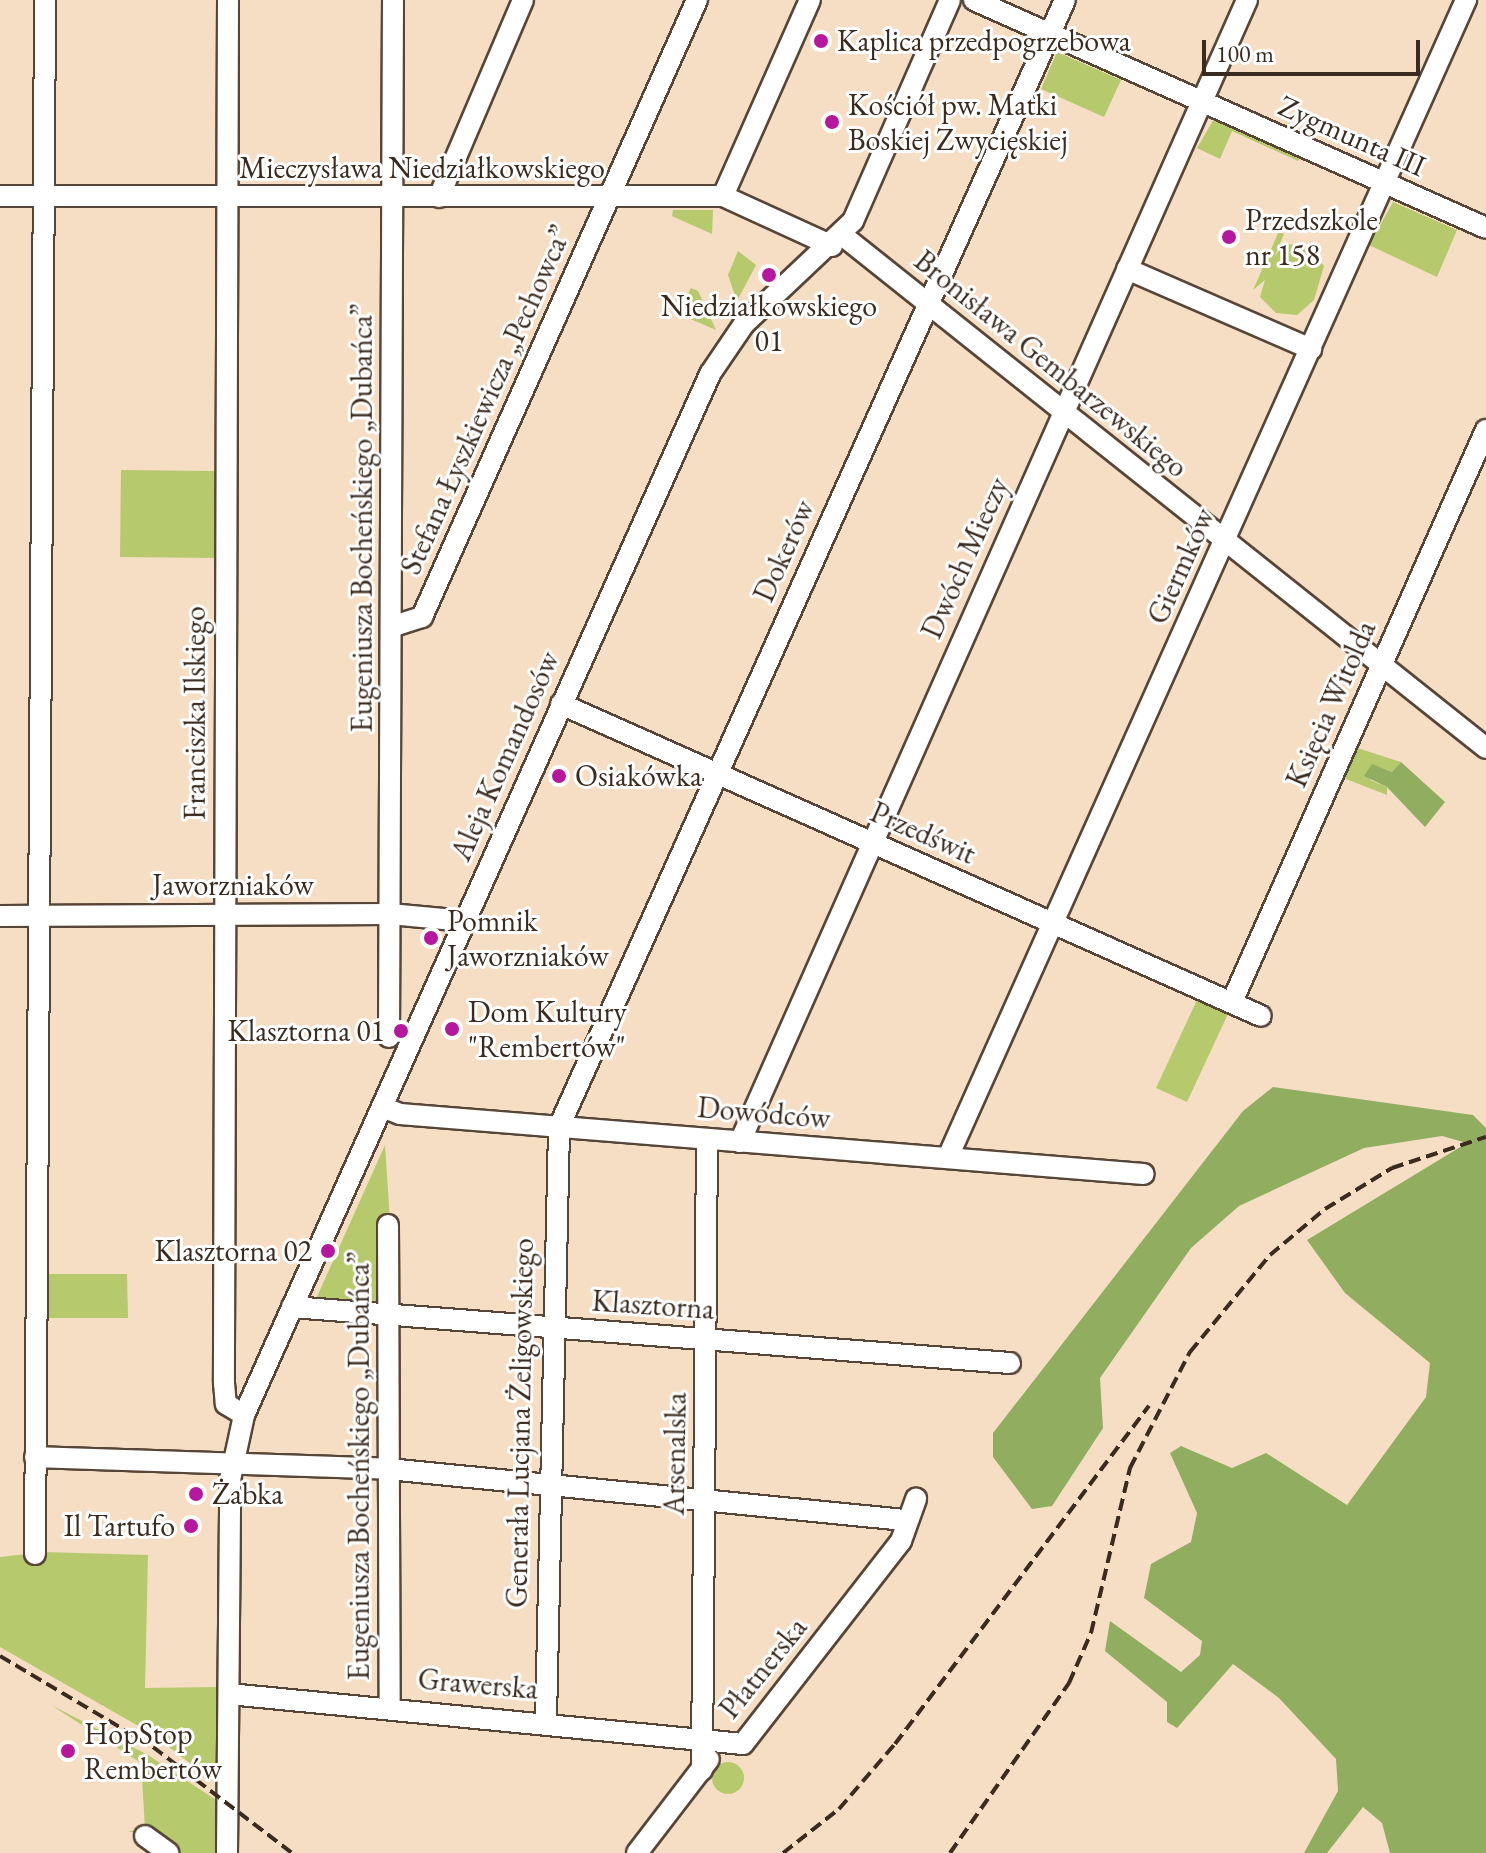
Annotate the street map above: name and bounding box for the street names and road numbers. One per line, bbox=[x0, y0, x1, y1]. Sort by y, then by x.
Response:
street label: Zygmunta III bbox=[1273, 88, 1431, 184]
street label: Mieczysława Niedziałkowskiego bbox=[239, 150, 605, 186]
street label: Stefana Łyszkiewicza „Pechowca” bbox=[393, 220, 579, 580]
street label: Bronisława Gembarzewskiego bbox=[907, 243, 1195, 485]
street label: Eugeniusza Bocheńskiego „Dubańca” bbox=[344, 304, 380, 732]
street label: Dwóch Mieczy bbox=[913, 472, 1017, 644]
street label: Dokerów bbox=[746, 494, 822, 608]
street label: Giermków bbox=[1139, 502, 1223, 630]
street label: Franciszka Ilskiego bbox=[177, 606, 213, 820]
street label: Księcia Witolda bbox=[1278, 615, 1384, 793]
street label: Aleja Komandosów bbox=[443, 646, 567, 866]
street label: Przedświt bbox=[865, 794, 981, 872]
street label: Jaworzniaków bbox=[152, 867, 314, 903]
street label: Dowódców bbox=[696, 1089, 832, 1137]
street label: Generała Lucjana Żeligowskiego bbox=[499, 1238, 541, 1608]
street label: Eugeniusza Bocheńskiego „Dubańca” bbox=[341, 1252, 377, 1680]
street label: Klasztorna bbox=[591, 1283, 715, 1327]
street label: Arsenalska bbox=[656, 1392, 694, 1516]
street label: Płatnerska bbox=[711, 1610, 815, 1726]
street label: Grawerska bbox=[416, 1661, 540, 1707]

